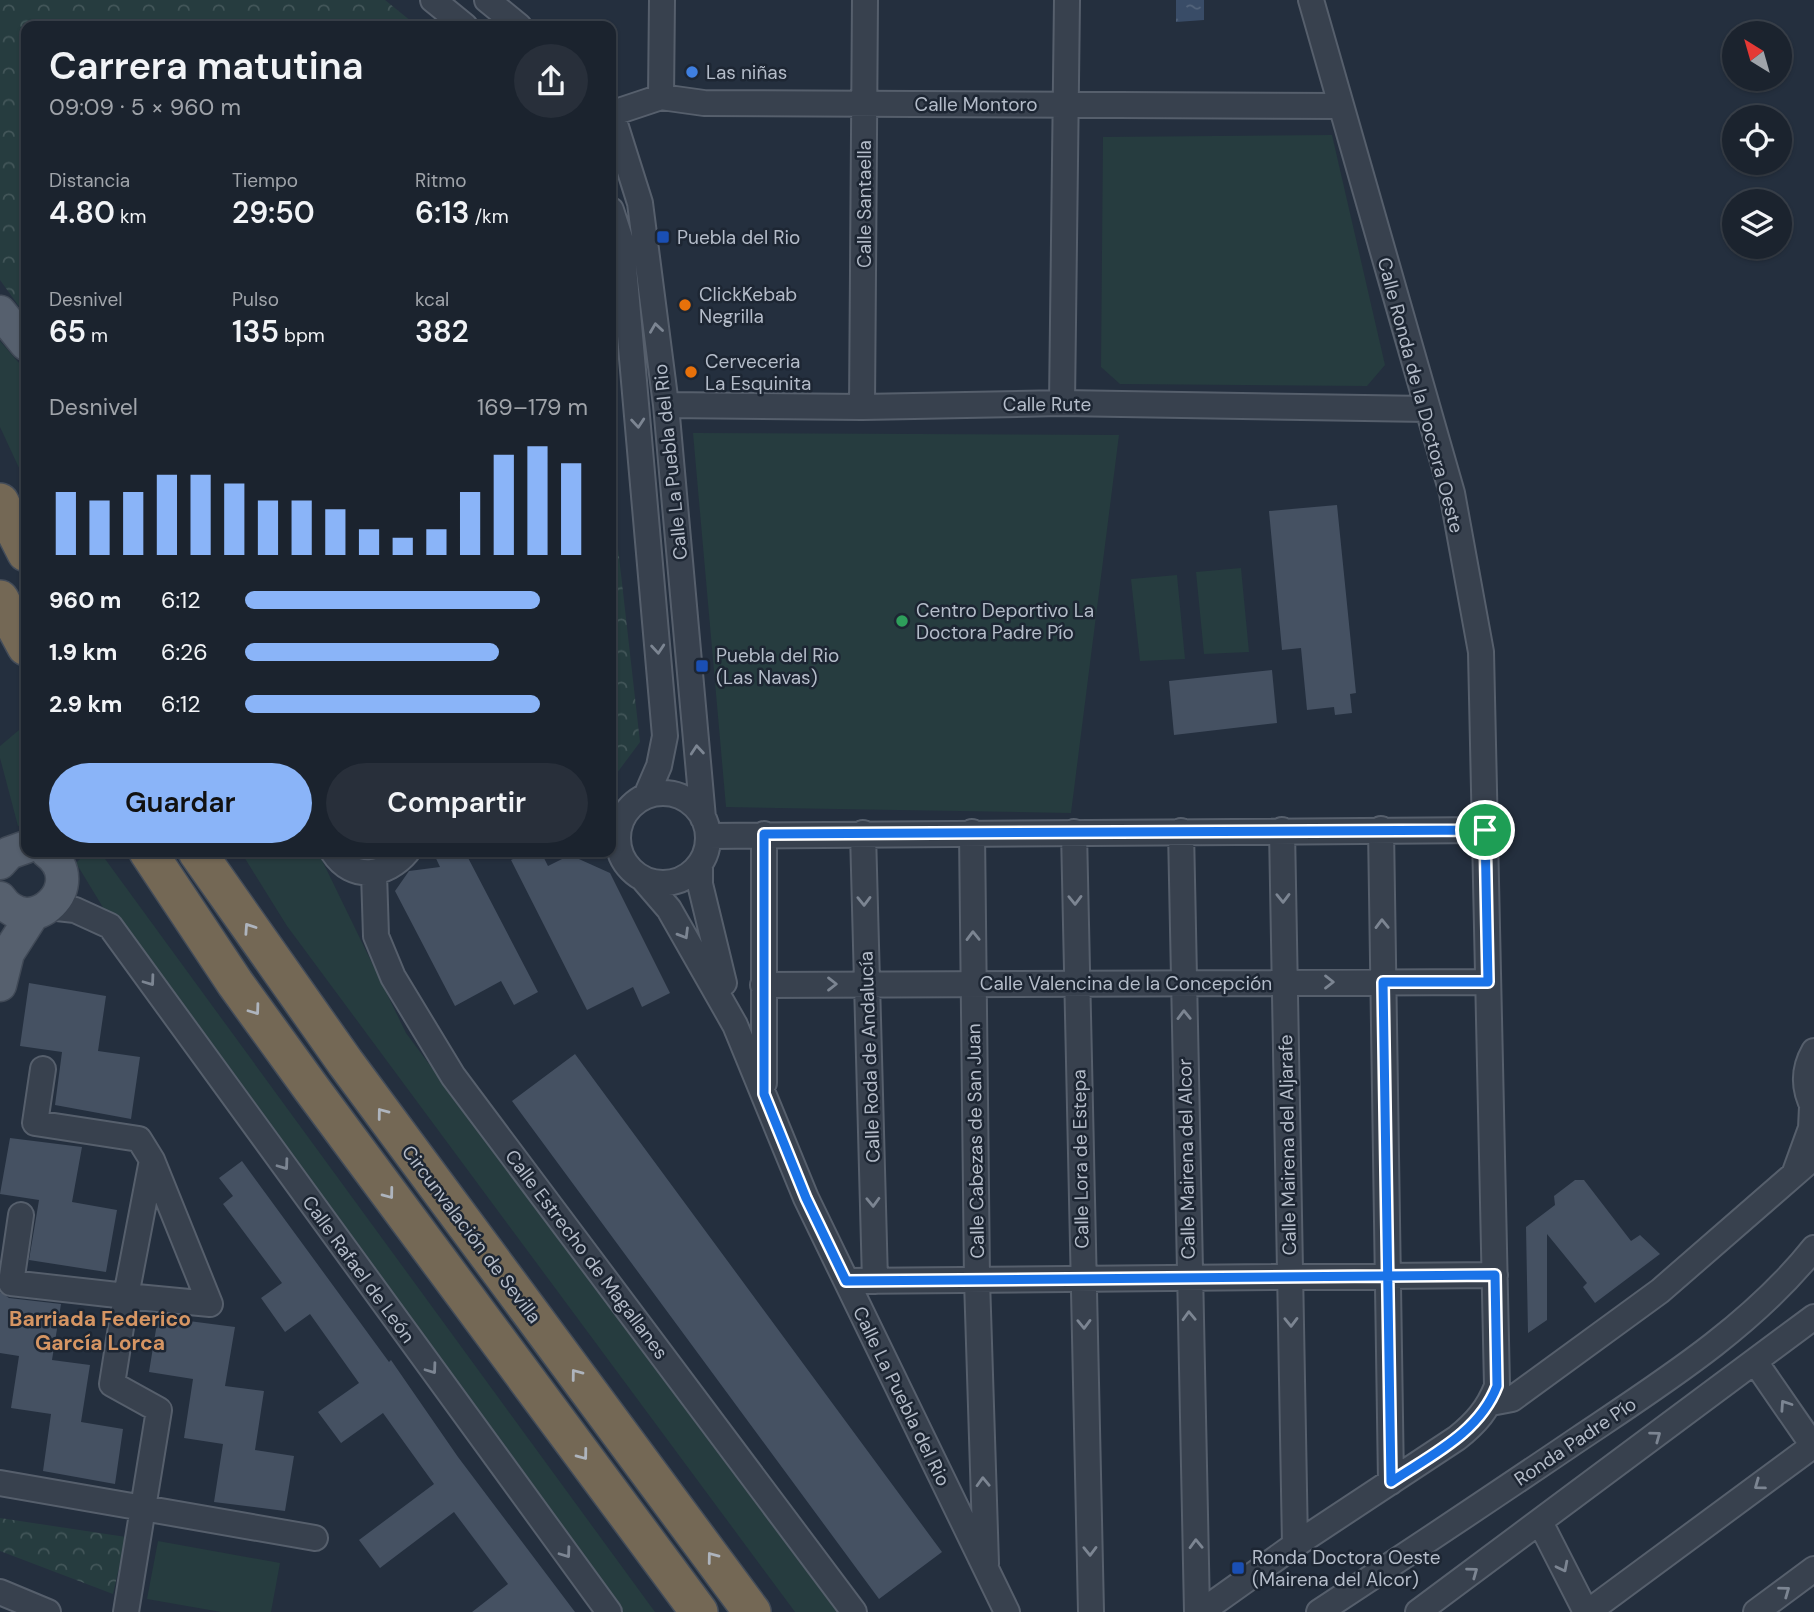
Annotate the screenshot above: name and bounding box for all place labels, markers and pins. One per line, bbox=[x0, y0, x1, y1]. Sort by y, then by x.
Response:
place label: Las niñas bbox=[706, 60, 787, 85]
marker: Las niñas bbox=[684, 64, 700, 80]
place label: Puebla del Rio bbox=[677, 225, 800, 250]
marker: Puebla del Rio bbox=[655, 229, 671, 245]
place label: ClickKebab Negrilla bbox=[699, 282, 797, 329]
marker: ClickKebab Negrilla bbox=[677, 297, 693, 313]
place label: Cerveceria La Esquinita bbox=[705, 349, 811, 396]
marker: Cerveceria La Esquinita bbox=[683, 364, 699, 380]
place label: Centro Deportivo La Doctora Padre Pío bbox=[916, 598, 1094, 645]
marker: Centro Deportivo La Doctora Padre Pío bbox=[894, 613, 910, 629]
place label: Puebla del Rio (Las Navas) bbox=[716, 643, 839, 690]
marker: Puebla del Rio (Las Navas) bbox=[694, 658, 710, 674]
pin bbox=[1455, 800, 1515, 860]
place label: Ronda Doctora Oeste (Mairena del Alcor) bbox=[1252, 1545, 1441, 1592]
marker: Ronda Doctora Oeste (Mairena del Alcor) bbox=[1230, 1560, 1246, 1576]

